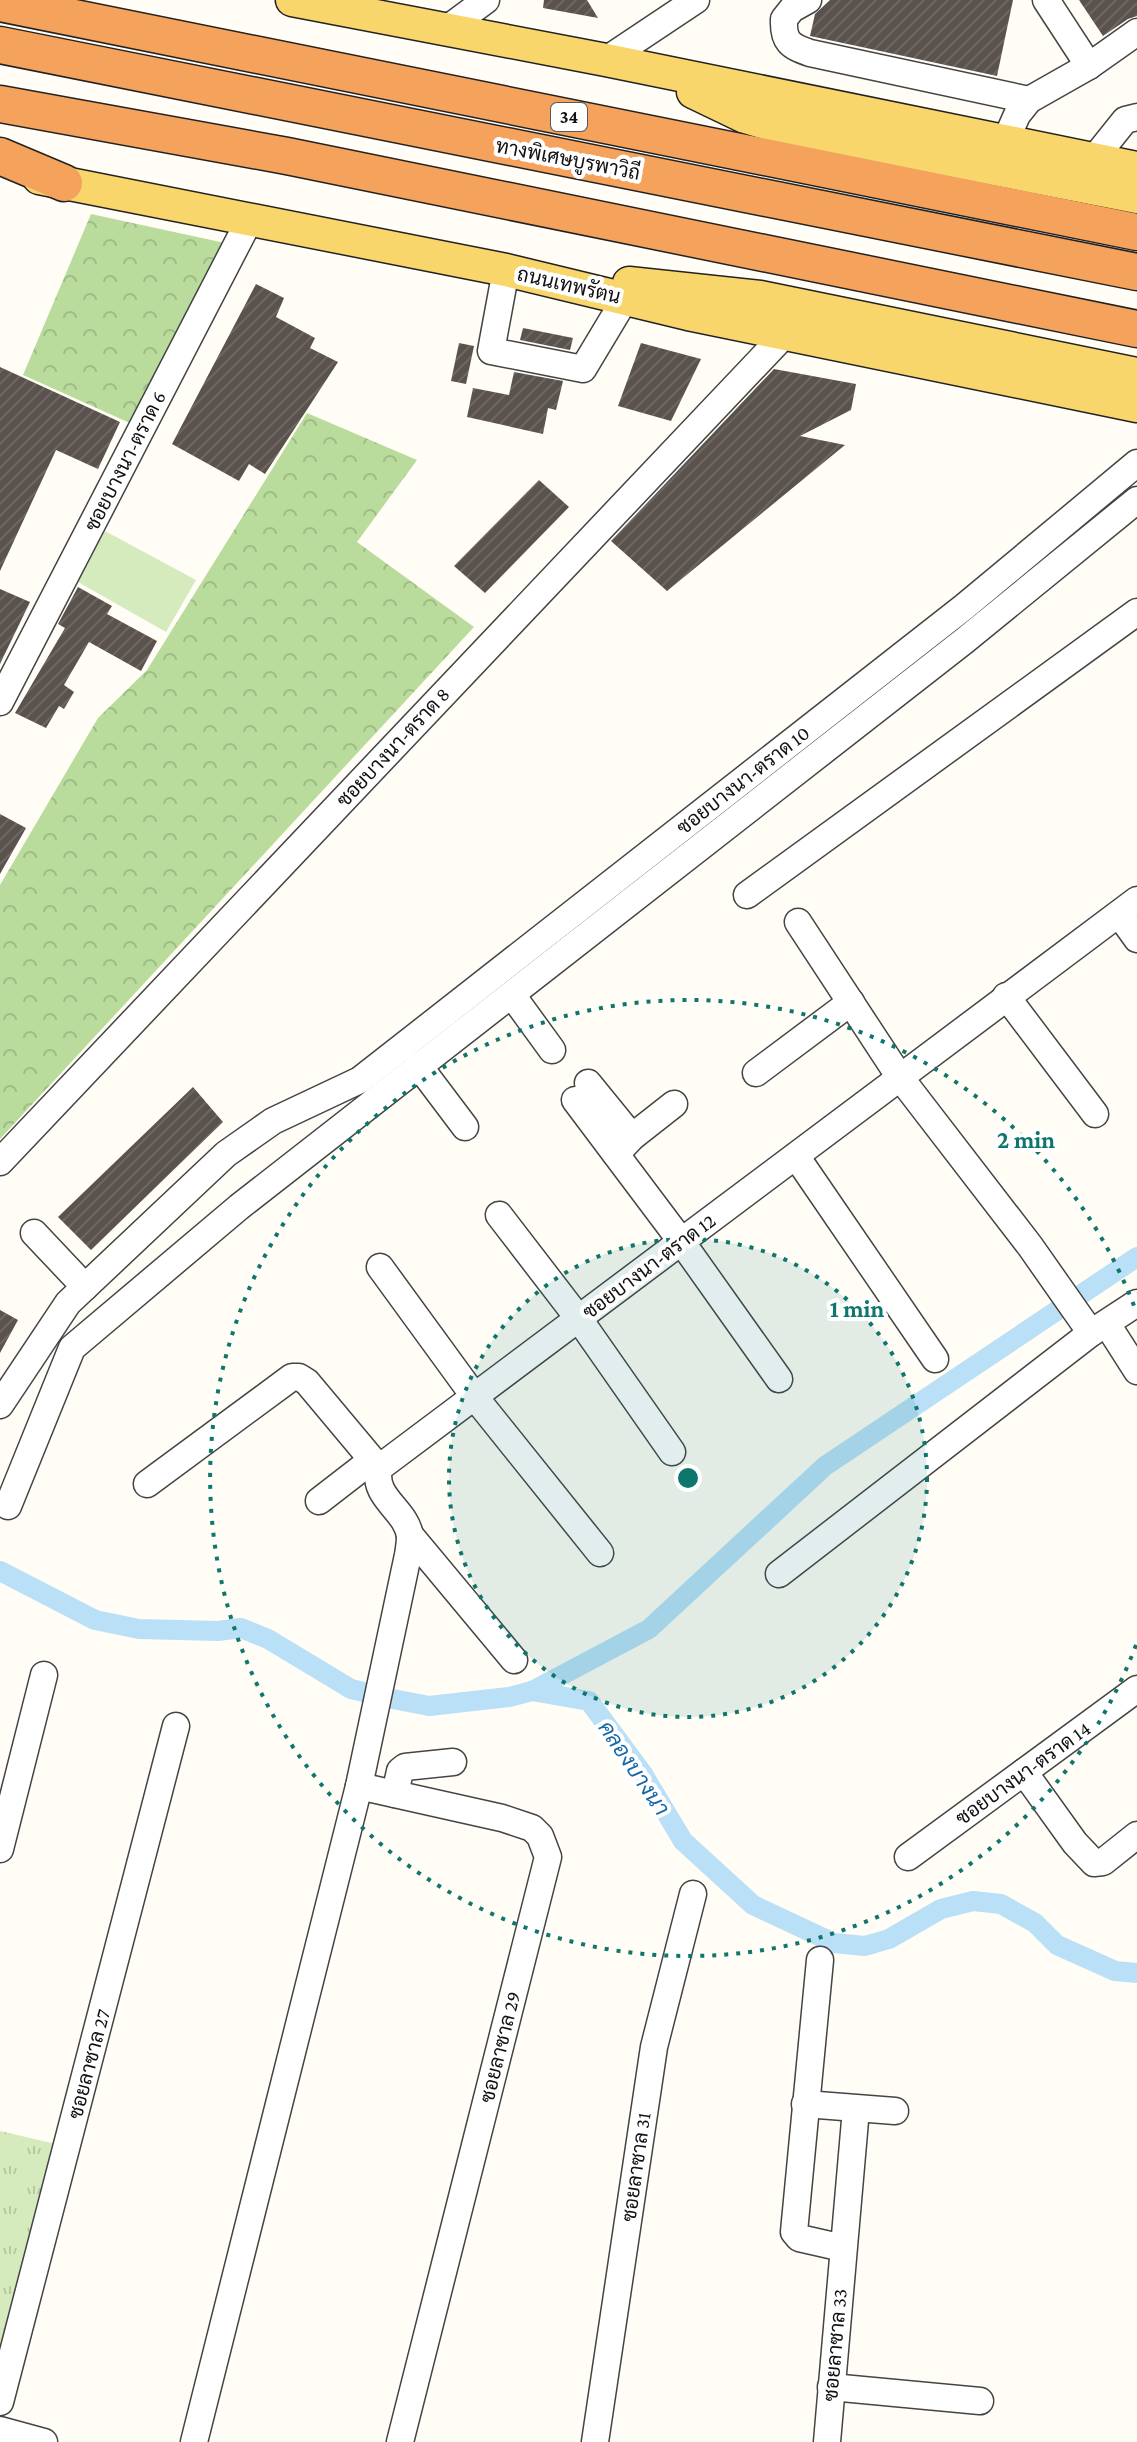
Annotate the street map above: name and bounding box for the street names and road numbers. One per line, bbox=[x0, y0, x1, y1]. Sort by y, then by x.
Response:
road number: 34 bbox=[551, 103, 587, 131]
street label: ทางพิเศษบูรพาวิถี bbox=[493, 132, 642, 188]
street label: ถนนเทพรัตน bbox=[515, 261, 623, 308]
street label: ซอยบางนา-ตราด 6 bbox=[80, 387, 170, 535]
street label: ซอยบางนา-ตราด 8 bbox=[332, 683, 454, 811]
street label: ซอยบางนา-ตราด 10 bbox=[672, 721, 814, 839]
street label: ซอยบางนา-ตราด 12 bbox=[578, 1209, 720, 1323]
street label: ซอยบางนา-ตราด 14 bbox=[951, 1717, 1095, 1829]
street label: ซอยลาซาล 29 bbox=[476, 1989, 524, 2105]
street label: ซอยลาซาล 27 bbox=[64, 2007, 114, 2121]
street label: ซอยลาซาล 31 bbox=[617, 2111, 655, 2223]
street label: ซอยลาซาล 33 bbox=[819, 2288, 851, 2402]

